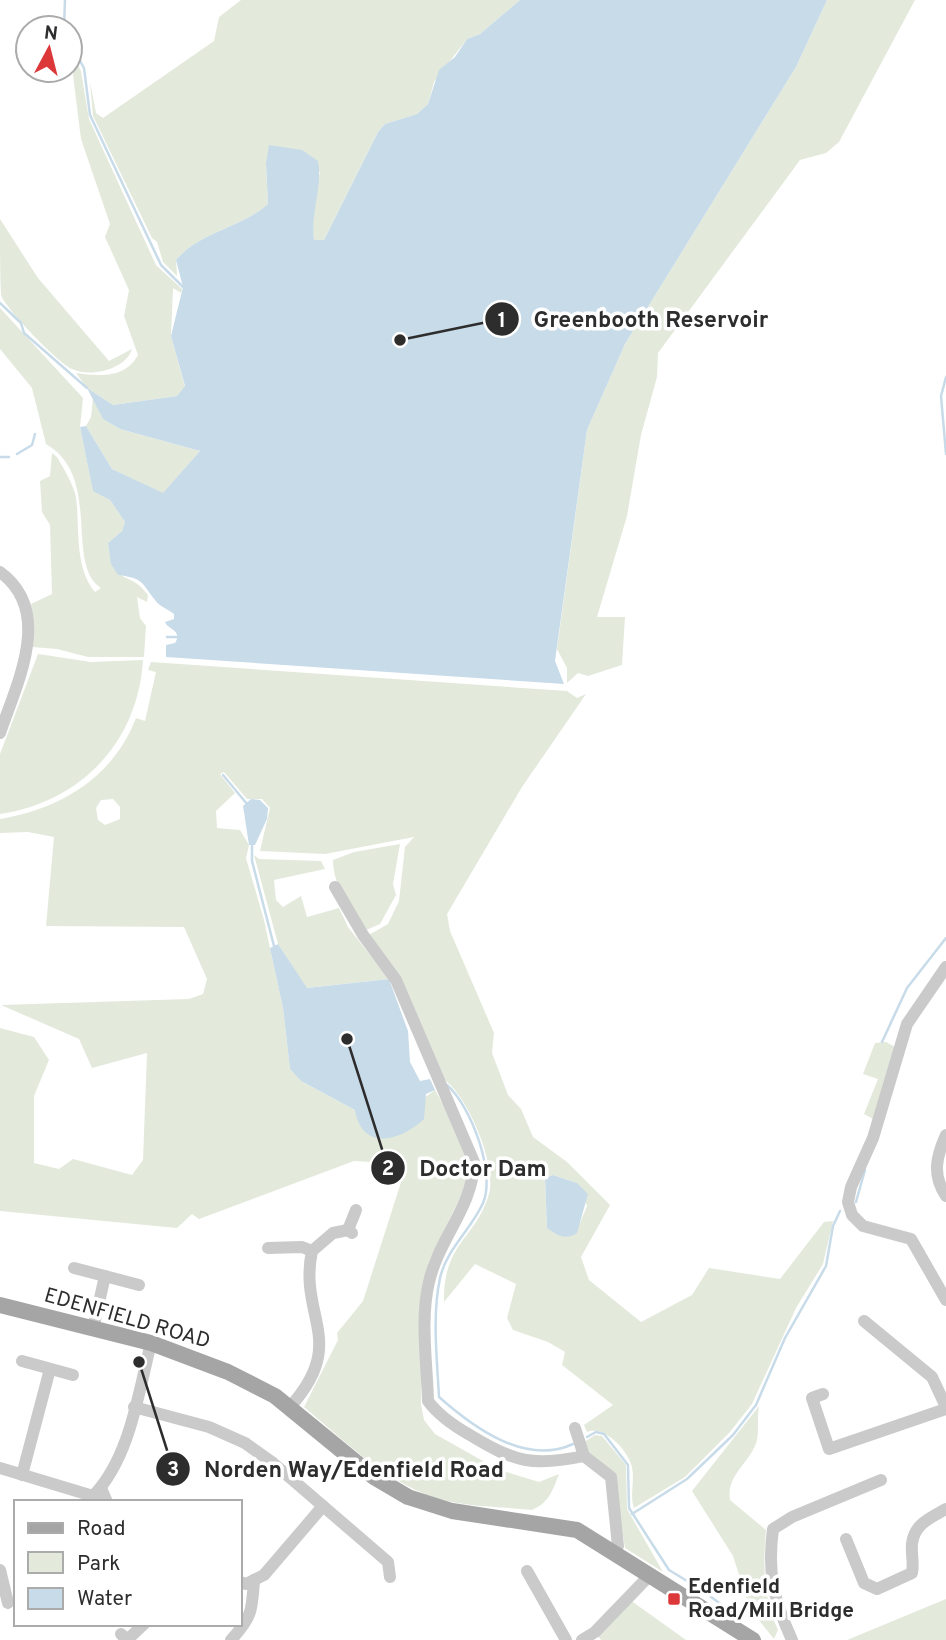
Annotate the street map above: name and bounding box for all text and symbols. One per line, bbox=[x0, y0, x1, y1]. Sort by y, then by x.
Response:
north arrow bbox=[14, 14, 84, 84]
text: N bbox=[43, 21, 59, 47]
callout: Greenbooth Reservoir bbox=[484, 297, 782, 341]
text: Greenbooth Reservoir bbox=[534, 307, 769, 336]
text: 1 bbox=[498, 308, 506, 335]
callout: Doctor Dam bbox=[370, 1146, 561, 1190]
text: 2 bbox=[382, 1156, 394, 1183]
text: Doctor Dam bbox=[419, 1156, 547, 1185]
street label: EDENFIELD ROAD bbox=[41, 1282, 213, 1356]
callout: Norden Way/Edenfield Road bbox=[155, 1447, 518, 1491]
text: 3 bbox=[167, 1457, 179, 1484]
text: Norden Way/Edenfield Road bbox=[204, 1457, 504, 1486]
legend bbox=[14, 1500, 242, 1626]
text: Road bbox=[77, 1516, 126, 1543]
text: Park bbox=[77, 1551, 120, 1578]
place label: Edenfield Road/Mill Bridge bbox=[688, 1574, 854, 1625]
text: Water bbox=[77, 1586, 132, 1613]
marker: Edenfield Road/Mill Bridge bbox=[666, 1591, 682, 1607]

